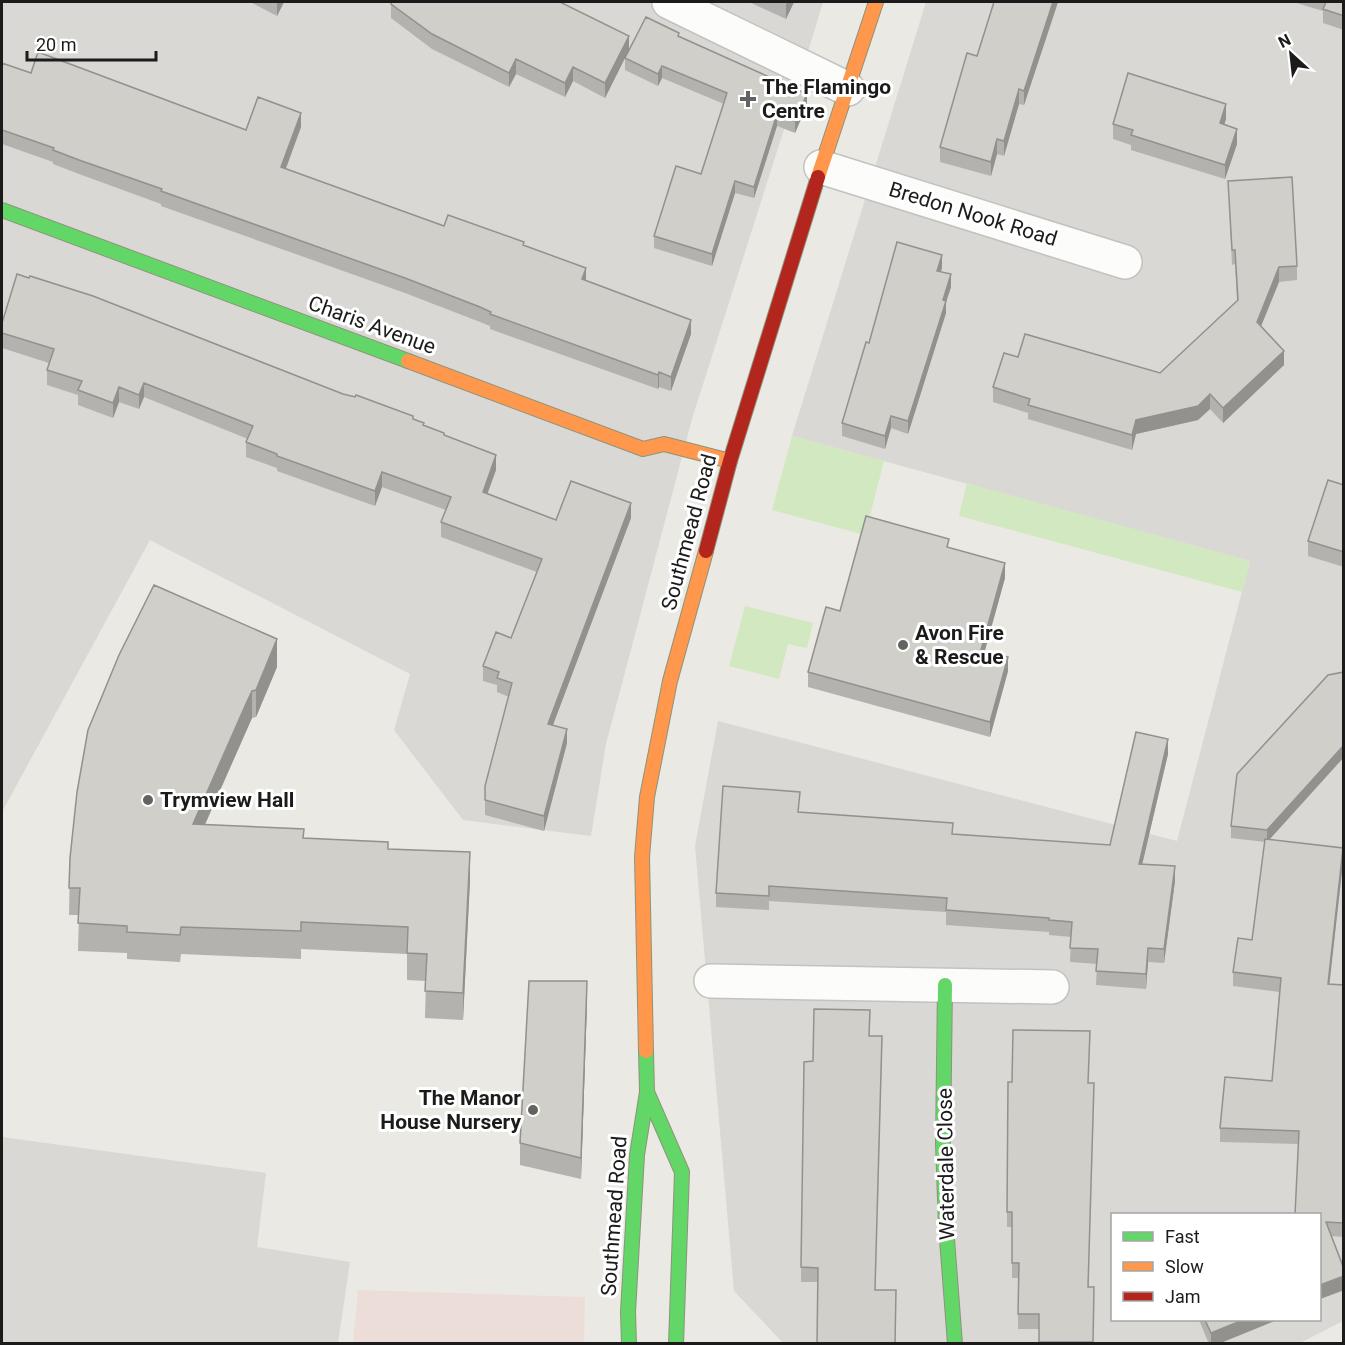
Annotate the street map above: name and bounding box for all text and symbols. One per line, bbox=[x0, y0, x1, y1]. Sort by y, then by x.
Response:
scale bar bbox=[27, 24, 156, 62]
north arrow bbox=[1261, 24, 1321, 84]
text: N bbox=[1275, 30, 1294, 52]
text: 20 m bbox=[36, 34, 76, 55]
place label: The Flamingo Centre bbox=[762, 75, 891, 123]
marker: The Flamingo Centre bbox=[739, 90, 757, 108]
street label: Bredon Nook Road bbox=[886, 177, 1060, 251]
street label: Charis Avenue bbox=[305, 291, 439, 359]
street label: Southmead Road bbox=[657, 451, 721, 613]
place label: Avon Fire & Rescue bbox=[915, 621, 1004, 669]
marker: Avon Fire & Rescue bbox=[896, 638, 910, 652]
place label: Trymview Hall bbox=[160, 788, 294, 812]
marker: Trymview Hall bbox=[141, 793, 155, 807]
place label: The Manor House Nursery bbox=[380, 1086, 521, 1134]
street label: Waterdale Close bbox=[933, 1088, 959, 1240]
marker: The Manor House Nursery bbox=[526, 1103, 540, 1117]
street label: Southmead Road bbox=[596, 1135, 632, 1297]
legend bbox=[1111, 1213, 1321, 1321]
text: Fast bbox=[1165, 1226, 1200, 1247]
text: Slow bbox=[1165, 1256, 1204, 1277]
text: Jam bbox=[1165, 1286, 1201, 1307]

